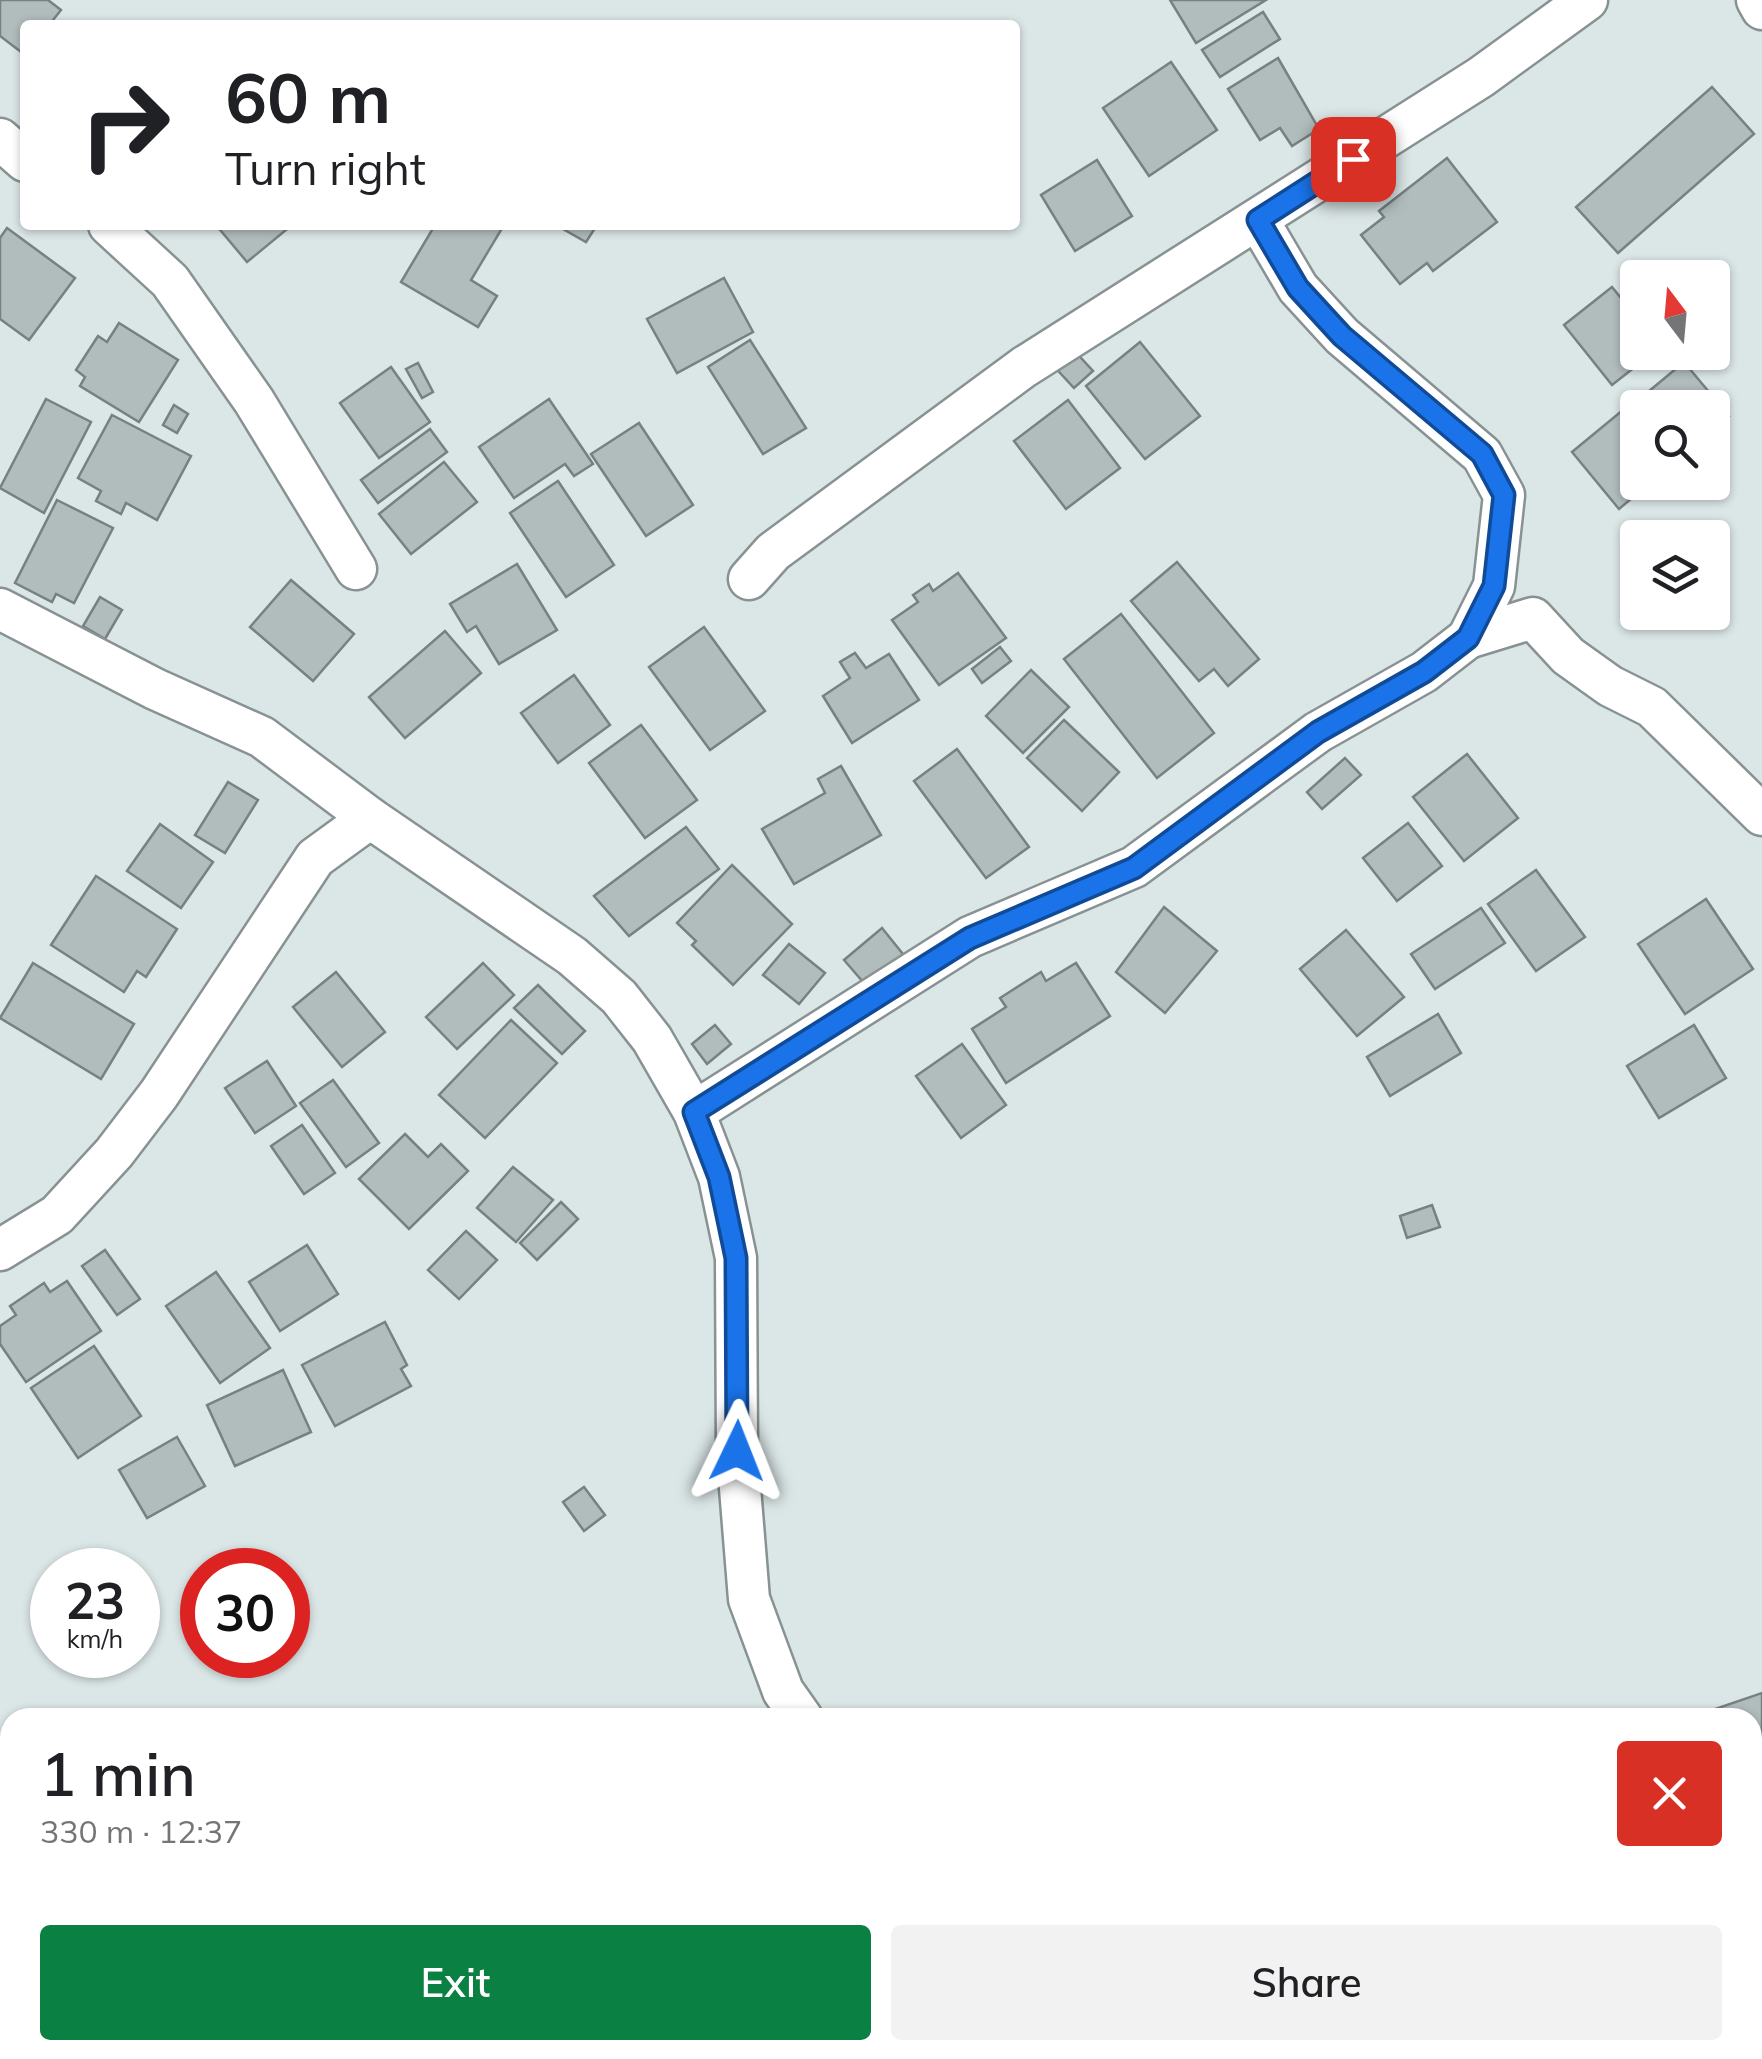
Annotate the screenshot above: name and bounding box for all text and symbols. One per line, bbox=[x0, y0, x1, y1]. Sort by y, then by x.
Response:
text: 60 m bbox=[225, 53, 391, 141]
icon: right bbox=[60, 60, 190, 190]
pin bbox=[1311, 117, 1396, 202]
icon: arrive bbox=[1326, 132, 1381, 187]
text: Turn right bbox=[225, 140, 426, 196]
north arrow bbox=[1620, 260, 1730, 370]
map controls bbox=[1620, 260, 1730, 630]
button: search bbox=[1620, 390, 1730, 500]
button: layers bbox=[1620, 520, 1730, 630]
position arrow bbox=[685, 1399, 789, 1503]
speed limit sign: 30 bbox=[180, 1548, 310, 1678]
text: 23 bbox=[65, 1569, 125, 1632]
text: km/h bbox=[67, 1623, 123, 1654]
text: 1 min bbox=[40, 1736, 196, 1811]
button: close bbox=[1617, 1741, 1722, 1846]
text: 330 m · 12:37 bbox=[40, 1811, 242, 1851]
button: Exit bbox=[40, 1925, 871, 2040]
button: Share bbox=[891, 1925, 1722, 2040]

